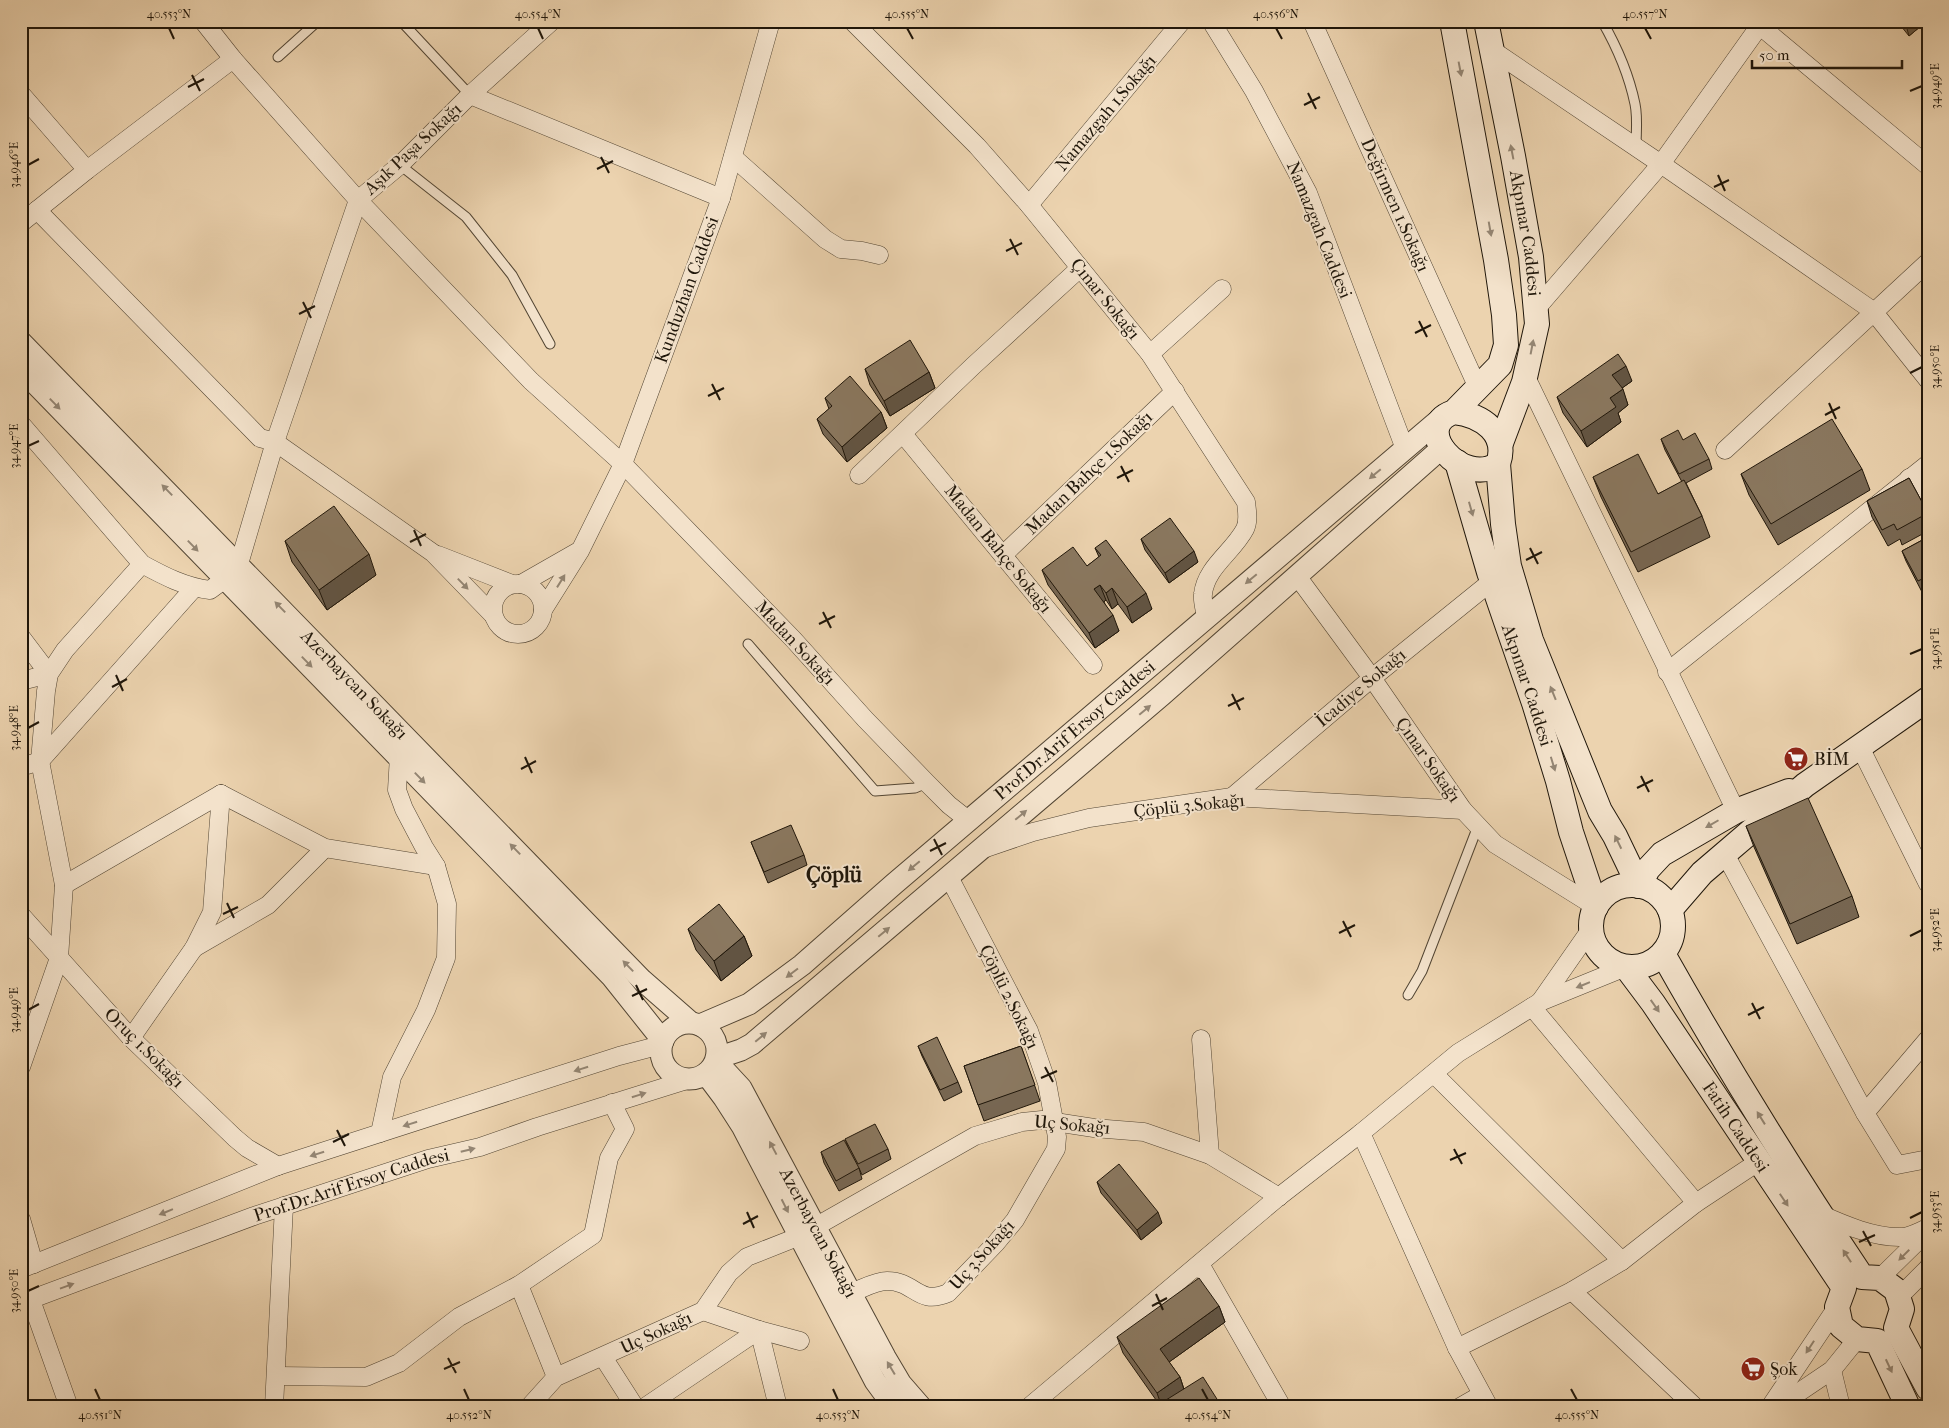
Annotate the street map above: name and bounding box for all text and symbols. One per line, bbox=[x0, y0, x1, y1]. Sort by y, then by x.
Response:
text: 40.553°N bbox=[147, 7, 191, 21]
text: 40.554°N bbox=[515, 7, 561, 21]
text: 40.555°N bbox=[885, 7, 929, 21]
text: 40.556°N bbox=[1253, 7, 1299, 21]
text: 40.557°N bbox=[1622, 7, 1668, 21]
scale bar bbox=[1752, 38, 1902, 70]
text: 50 m bbox=[1759, 46, 1790, 64]
street label: Namazgah 1.Sokağı bbox=[1051, 50, 1161, 175]
one-way arrow bbox=[1456, 62, 1464, 78]
text: 34.949°E bbox=[1928, 63, 1942, 109]
street label: Aşık Paşa Sokağı bbox=[359, 98, 467, 200]
street label: Değirmen 1.Sokağı bbox=[1356, 135, 1434, 276]
text: 34.946°E bbox=[7, 142, 21, 188]
one-way arrow bbox=[1508, 143, 1516, 159]
street label: Namazgah Caddesi bbox=[1282, 159, 1356, 302]
street label: Akpınar Caddesi bbox=[1505, 168, 1545, 298]
street label: Kunduzhan Caddesi bbox=[651, 213, 724, 366]
one-way arrow bbox=[1487, 221, 1495, 237]
street label: Çınar Sokağı bbox=[1065, 254, 1145, 345]
one-way arrow bbox=[1529, 339, 1537, 355]
text: 34.950°E bbox=[1928, 345, 1942, 389]
one-way arrow bbox=[49, 398, 61, 410]
street label: Madan Bahçe 1.Sokağı bbox=[1021, 406, 1157, 539]
text: 34.947°E bbox=[7, 424, 21, 468]
one-way arrow bbox=[1370, 468, 1382, 480]
street label: Madan Bahçe Sokağı bbox=[940, 481, 1057, 618]
one-way arrow bbox=[161, 485, 173, 497]
one-way arrow bbox=[1467, 502, 1475, 517]
one-way arrow bbox=[187, 539, 199, 551]
one-way arrow bbox=[1245, 573, 1257, 584]
one-way arrow bbox=[557, 574, 566, 587]
one-way arrow bbox=[457, 578, 469, 590]
street label: Madan Sokağı bbox=[750, 596, 840, 690]
one-way arrow bbox=[274, 601, 286, 613]
street label: Akpınar Caddesi bbox=[1497, 620, 1557, 749]
street label: Azerbaycan Sokağı bbox=[296, 625, 413, 744]
text: 34.951°E bbox=[1928, 628, 1942, 670]
street label: İcadiye Sokağı bbox=[1311, 643, 1411, 732]
street label: Prof.Dr.Arif Ersoy Caddesi bbox=[990, 655, 1160, 804]
one-way arrow bbox=[301, 656, 313, 668]
one-way arrow bbox=[1549, 685, 1557, 700]
one-way arrow bbox=[1138, 704, 1151, 715]
text: 34.948°E bbox=[7, 705, 21, 751]
street label: Çınar Sokağı bbox=[1390, 714, 1465, 807]
supermarket icon: BİM bbox=[1783, 746, 1809, 772]
place label: BİM bbox=[1814, 748, 1849, 770]
one-way arrow bbox=[1549, 757, 1557, 772]
one-way arrow bbox=[414, 772, 426, 784]
street label: Çöplü 3.Sokağı bbox=[1133, 790, 1246, 823]
one-way arrow bbox=[1015, 809, 1027, 821]
one-way arrow bbox=[1706, 820, 1719, 829]
one-way arrow bbox=[1614, 835, 1622, 849]
one-way arrow bbox=[509, 844, 521, 856]
one-way arrow bbox=[909, 860, 921, 872]
district label: Çöplü bbox=[806, 862, 863, 889]
text: 34.952°E bbox=[1928, 908, 1942, 952]
one-way arrow bbox=[878, 926, 891, 937]
street label: Çöplü 2.Sokağı bbox=[974, 942, 1044, 1054]
one-way arrow bbox=[622, 960, 634, 972]
one-way arrow bbox=[785, 968, 799, 978]
one-way arrow bbox=[1576, 981, 1590, 989]
text: 34.949°E bbox=[7, 987, 21, 1033]
one-way arrow bbox=[1650, 1000, 1660, 1013]
street label: Oruç 1.Sokağı bbox=[100, 1004, 189, 1093]
one-way arrow bbox=[754, 1031, 766, 1043]
one-way arrow bbox=[574, 1066, 589, 1073]
street label: Fatih Caddesi bbox=[1698, 1077, 1774, 1177]
one-way arrow bbox=[632, 1090, 647, 1098]
street label: Uç Sokağı bbox=[1033, 1111, 1112, 1139]
one-way arrow bbox=[1756, 1112, 1765, 1125]
one-way arrow bbox=[402, 1121, 417, 1128]
one-way arrow bbox=[769, 1140, 777, 1155]
street label: Prof.Dr.Arif Ersoy Caddesi bbox=[251, 1144, 452, 1226]
one-way arrow bbox=[460, 1146, 475, 1154]
one-way arrow bbox=[310, 1151, 325, 1158]
street label: Azerbaycan Sokağı bbox=[775, 1163, 862, 1302]
text: 34.953°E bbox=[1928, 1191, 1942, 1233]
one-way arrow bbox=[1779, 1193, 1789, 1206]
one-way arrow bbox=[781, 1199, 789, 1213]
one-way arrow bbox=[158, 1208, 173, 1216]
street label: Uç 3.Sokağı bbox=[945, 1215, 1020, 1295]
one-way arrow bbox=[1842, 1249, 1852, 1263]
one-way arrow bbox=[1898, 1249, 1910, 1261]
text: 34.950°E bbox=[7, 1269, 21, 1313]
one-way arrow bbox=[60, 1282, 75, 1290]
street label: Uç Sokağı bbox=[617, 1307, 696, 1359]
one-way arrow bbox=[1805, 1341, 1815, 1354]
supermarket icon: Şok bbox=[1740, 1356, 1766, 1382]
place label: Şok bbox=[1770, 1359, 1798, 1380]
one-way arrow bbox=[1885, 1359, 1893, 1373]
one-way arrow bbox=[887, 1361, 896, 1374]
text: 40.551°N bbox=[78, 1408, 122, 1422]
text: 40.552°N bbox=[446, 1408, 492, 1422]
text: 40.553°N bbox=[816, 1408, 860, 1422]
text: 40.554°N bbox=[1185, 1408, 1231, 1422]
text: 40.555°N bbox=[1555, 1408, 1599, 1422]

